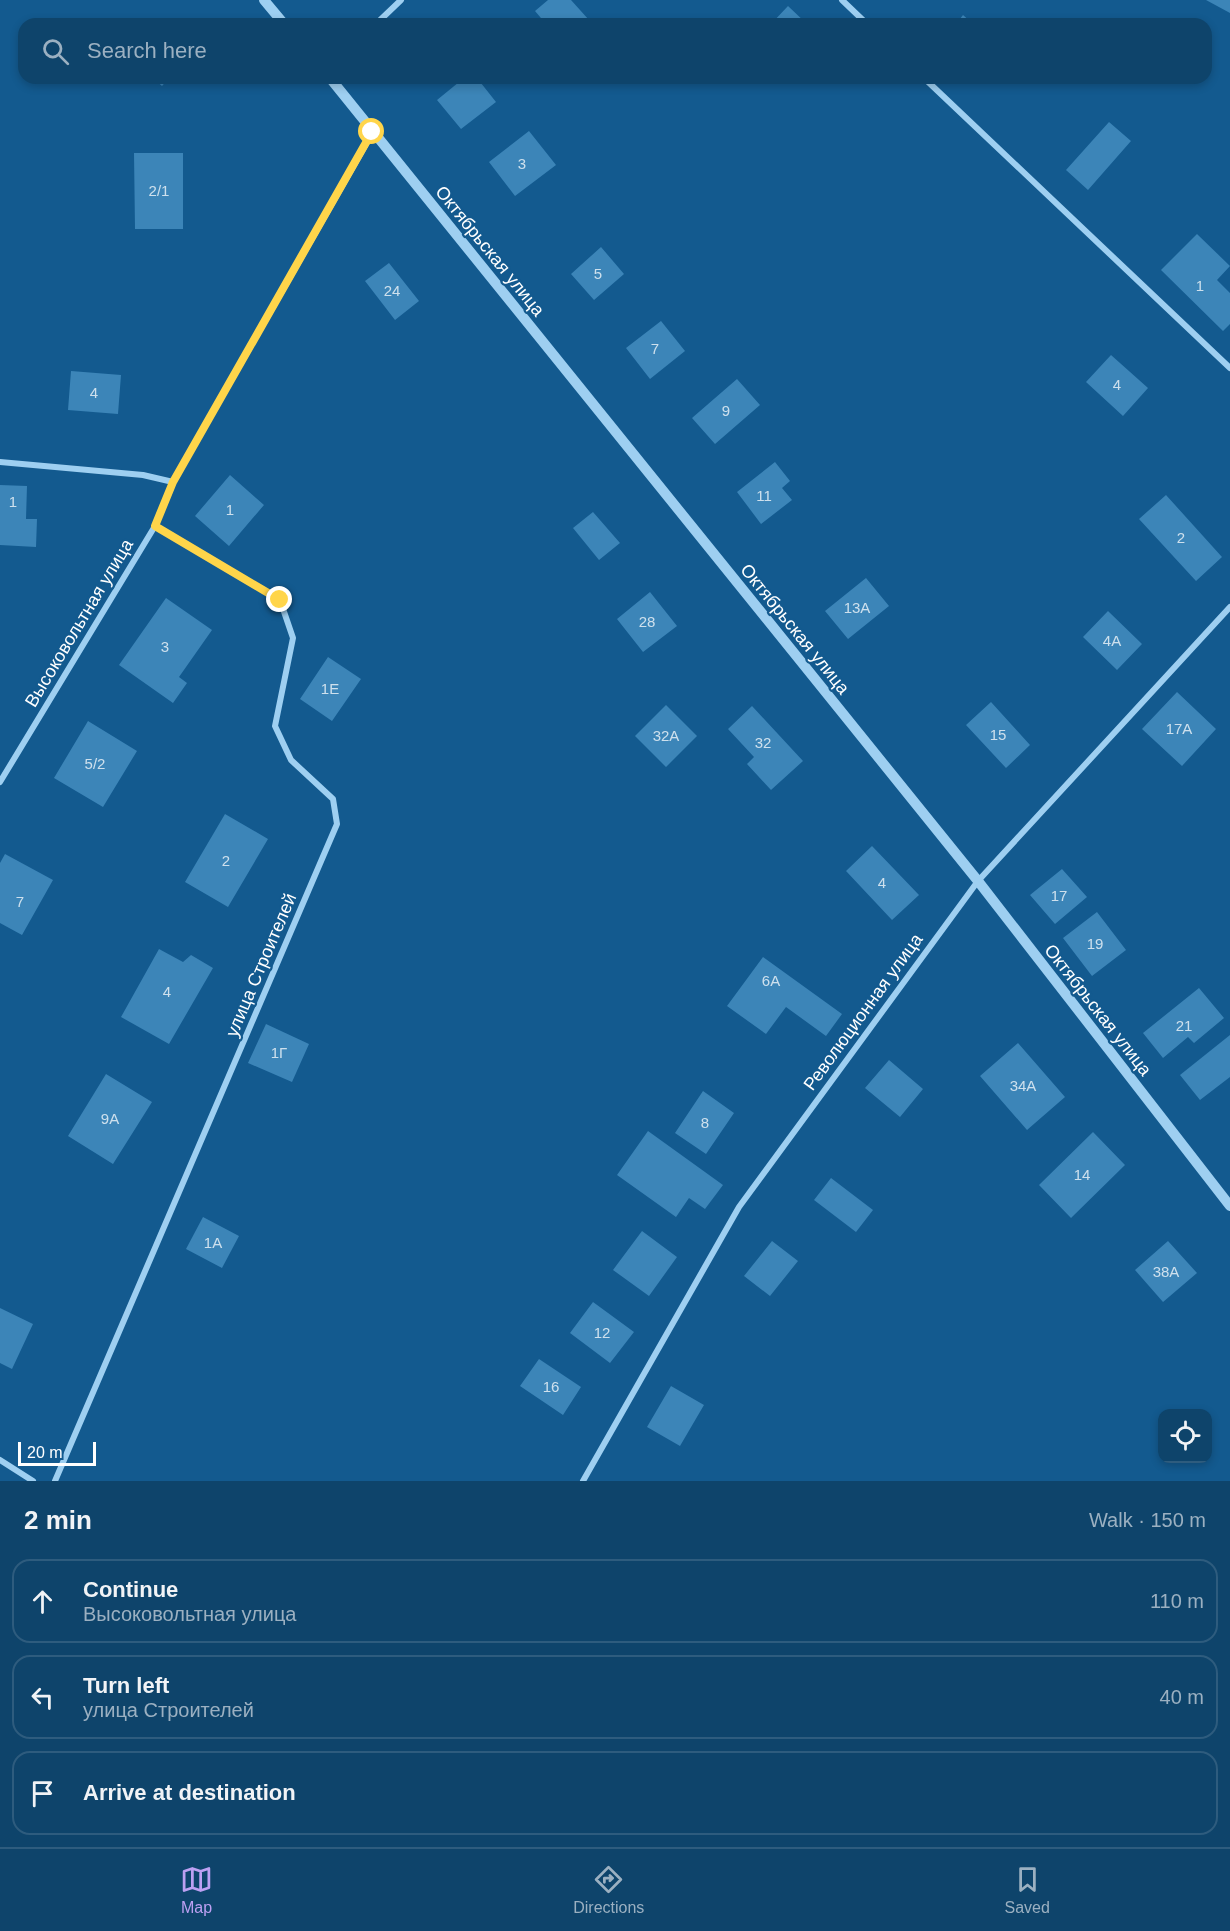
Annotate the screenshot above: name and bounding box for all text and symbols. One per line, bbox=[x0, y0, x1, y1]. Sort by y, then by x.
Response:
search box bbox=[18, 18, 1212, 84]
icon: search bbox=[39, 35, 72, 68]
text: Search here bbox=[87, 38, 207, 63]
route start bbox=[358, 118, 384, 144]
house number: 3 bbox=[518, 155, 526, 172]
house number: 2/1 bbox=[149, 182, 169, 199]
street label: Октябрьская улица bbox=[431, 182, 549, 321]
house number: 5 bbox=[594, 265, 602, 282]
house number: 1 bbox=[1196, 277, 1204, 294]
house number: 24 bbox=[384, 282, 400, 299]
house number: 7 bbox=[651, 340, 659, 357]
house number: 4 bbox=[1113, 376, 1121, 393]
house number: 4 bbox=[90, 384, 98, 401]
house number: 9 bbox=[722, 402, 730, 419]
house number: 11 bbox=[756, 487, 772, 504]
house number: 1 bbox=[9, 493, 17, 510]
house number: 1 bbox=[226, 501, 234, 518]
house number: 2 bbox=[1177, 529, 1185, 546]
street label: Высоковольтная улица bbox=[21, 535, 138, 710]
street label: Октябрьская улица bbox=[736, 560, 854, 699]
route end bbox=[266, 586, 292, 612]
house number: 13А bbox=[844, 599, 870, 616]
house number: 28 bbox=[639, 613, 655, 630]
house number: 4А bbox=[1103, 632, 1121, 649]
house number: 3 bbox=[161, 638, 169, 655]
house number: 1Е bbox=[321, 680, 339, 697]
house number: 17А bbox=[1166, 720, 1192, 737]
house number: 15 bbox=[990, 726, 1006, 743]
house number: 32А bbox=[653, 727, 679, 744]
house number: 32 bbox=[755, 734, 771, 751]
house number: 5/2 bbox=[85, 755, 105, 772]
house number: 2 bbox=[222, 852, 230, 869]
house number: 4 bbox=[878, 874, 886, 891]
house number: 17 bbox=[1051, 887, 1067, 904]
street label: улица Строителей bbox=[222, 890, 300, 1040]
house number: 7 bbox=[16, 893, 24, 910]
street label: Революционная улица bbox=[799, 929, 927, 1094]
house number: 19 bbox=[1087, 935, 1103, 952]
street label: Октябрьская улица bbox=[1040, 940, 1156, 1080]
house number: 6А bbox=[762, 972, 780, 989]
house number: 4 bbox=[163, 983, 171, 1000]
house number: 21 bbox=[1176, 1017, 1192, 1034]
house number: 1Г bbox=[271, 1044, 287, 1061]
house number: 34А bbox=[1010, 1077, 1036, 1094]
house number: 9А bbox=[101, 1110, 119, 1127]
house number: 8 bbox=[701, 1114, 709, 1131]
house number: 14 bbox=[1074, 1166, 1090, 1183]
house number: 1А bbox=[204, 1234, 222, 1251]
house number: 38А bbox=[1153, 1263, 1179, 1280]
house number: 12 bbox=[594, 1324, 610, 1341]
house number: 16 bbox=[543, 1378, 559, 1395]
map controls bbox=[1158, 1409, 1212, 1463]
button: locate bbox=[1158, 1409, 1212, 1463]
scale bar bbox=[18, 1439, 96, 1466]
text: 20 m bbox=[27, 1444, 63, 1461]
text: 2 min bbox=[24, 1505, 92, 1535]
text: Walk · 150 m bbox=[1089, 1509, 1206, 1531]
text: Continue bbox=[83, 1577, 178, 1602]
icon: ahead bbox=[26, 1585, 59, 1618]
text: 110 m bbox=[1150, 1590, 1204, 1612]
text: Высоковольтная улица bbox=[83, 1603, 296, 1625]
text: Turn left bbox=[83, 1673, 169, 1698]
icon: left bbox=[26, 1681, 59, 1714]
text: 40 m bbox=[1160, 1686, 1204, 1708]
text: улица Строителей bbox=[83, 1699, 254, 1721]
icon: arrive bbox=[26, 1777, 59, 1810]
text: Arrive at destination bbox=[83, 1780, 296, 1805]
tab: Map bbox=[180, 1863, 213, 1917]
tab: Directions bbox=[573, 1863, 644, 1917]
tab: Saved bbox=[1005, 1863, 1050, 1917]

